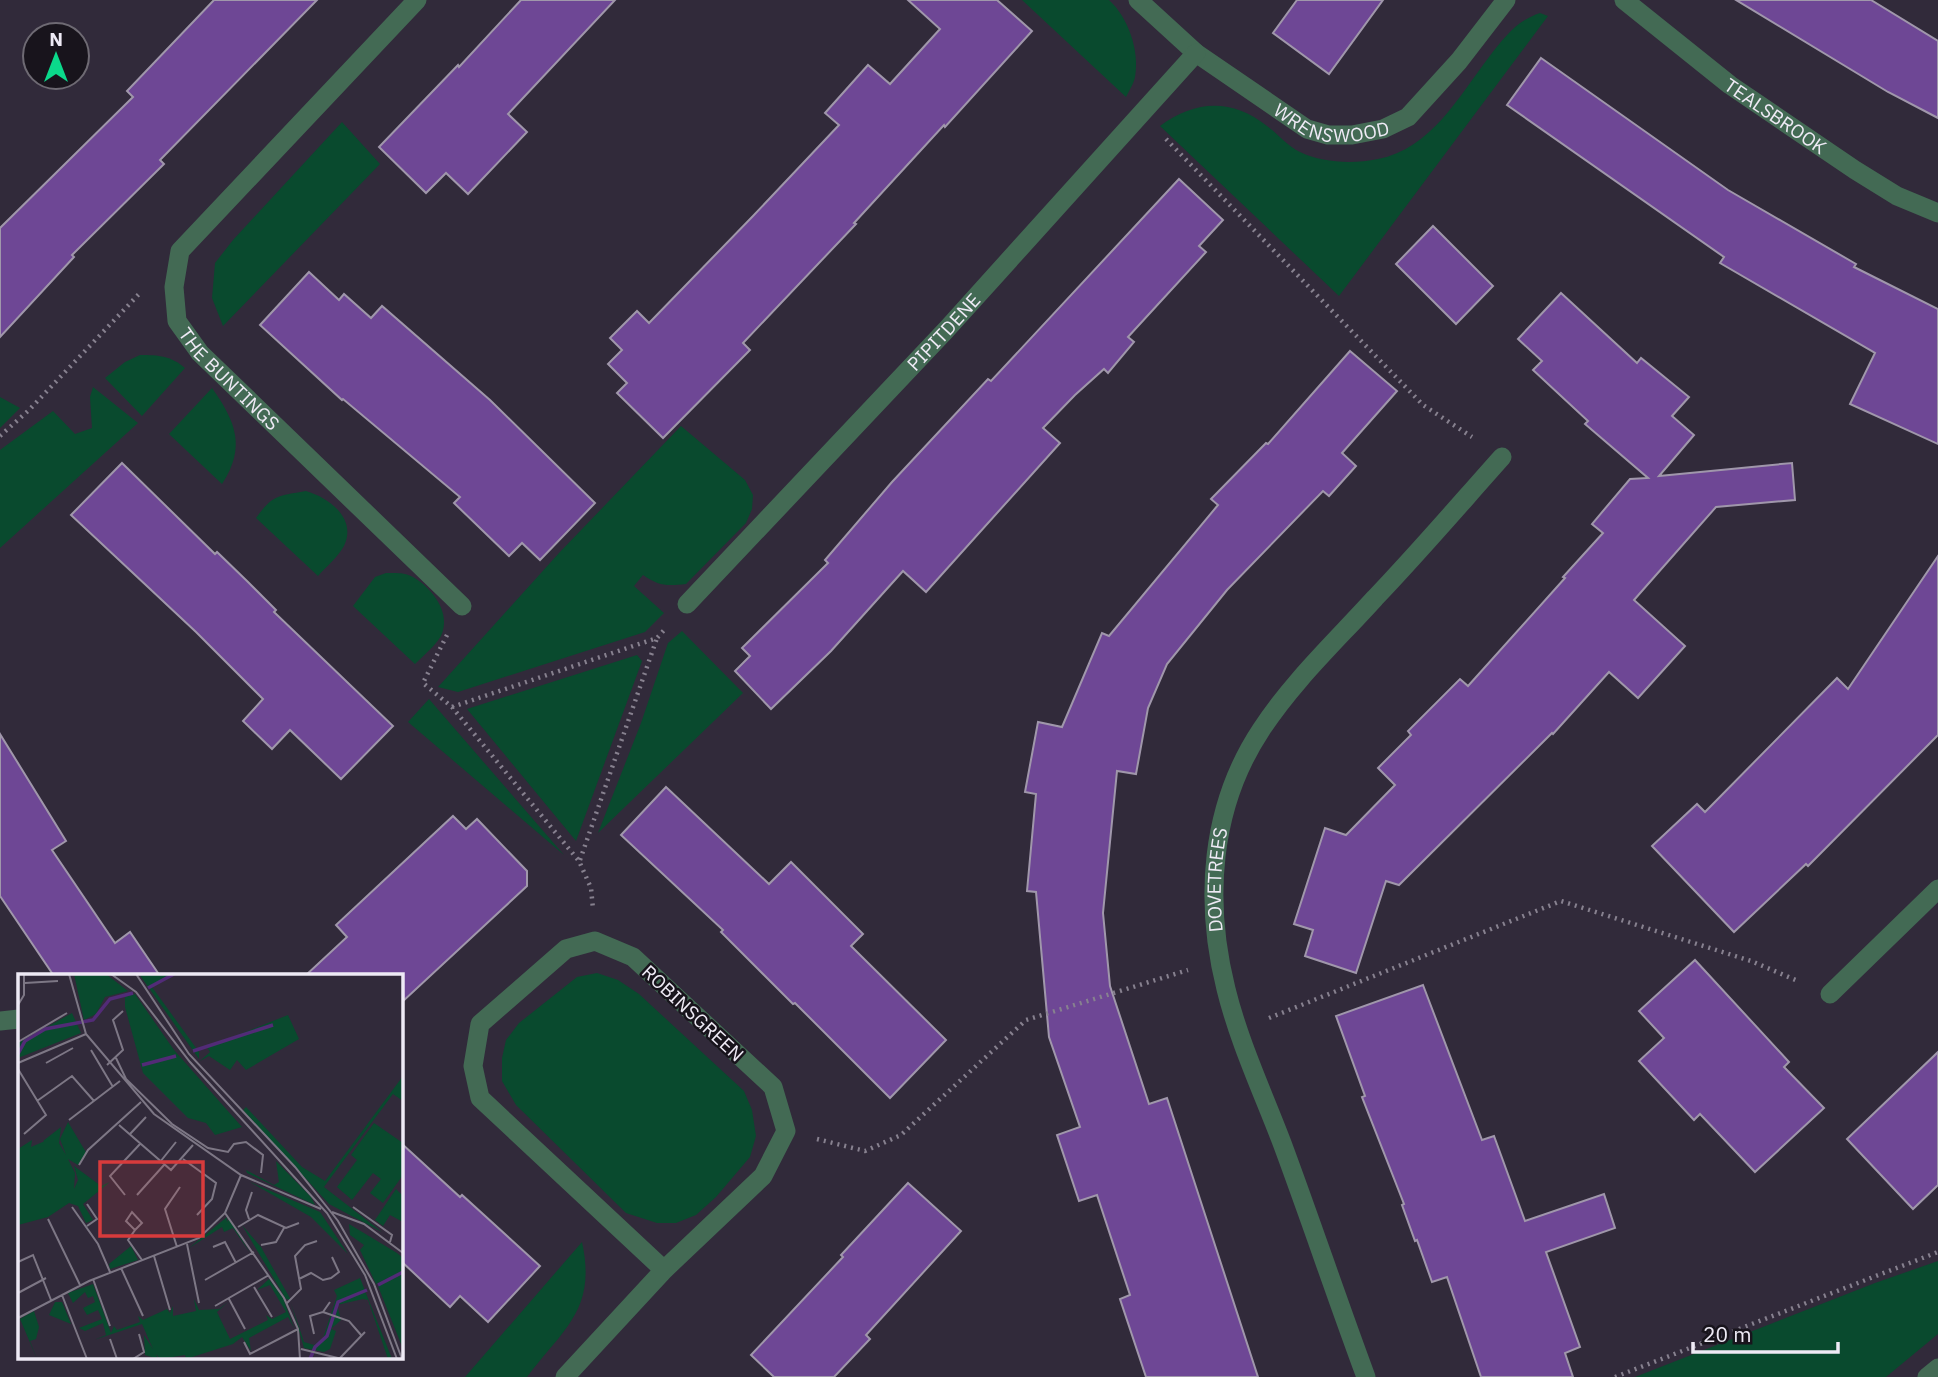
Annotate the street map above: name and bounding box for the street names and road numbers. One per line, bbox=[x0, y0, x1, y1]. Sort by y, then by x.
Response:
street label: TEALSBROOK bbox=[1720, 73, 1831, 159]
street label: WRENSWOOD bbox=[1269, 98, 1391, 148]
street label: PIPITDENE bbox=[902, 288, 985, 376]
street label: THE BUNTINGS bbox=[174, 323, 285, 435]
street label: DOVETREES bbox=[1202, 825, 1232, 933]
street label: ROBINSGREEN bbox=[637, 960, 749, 1066]

